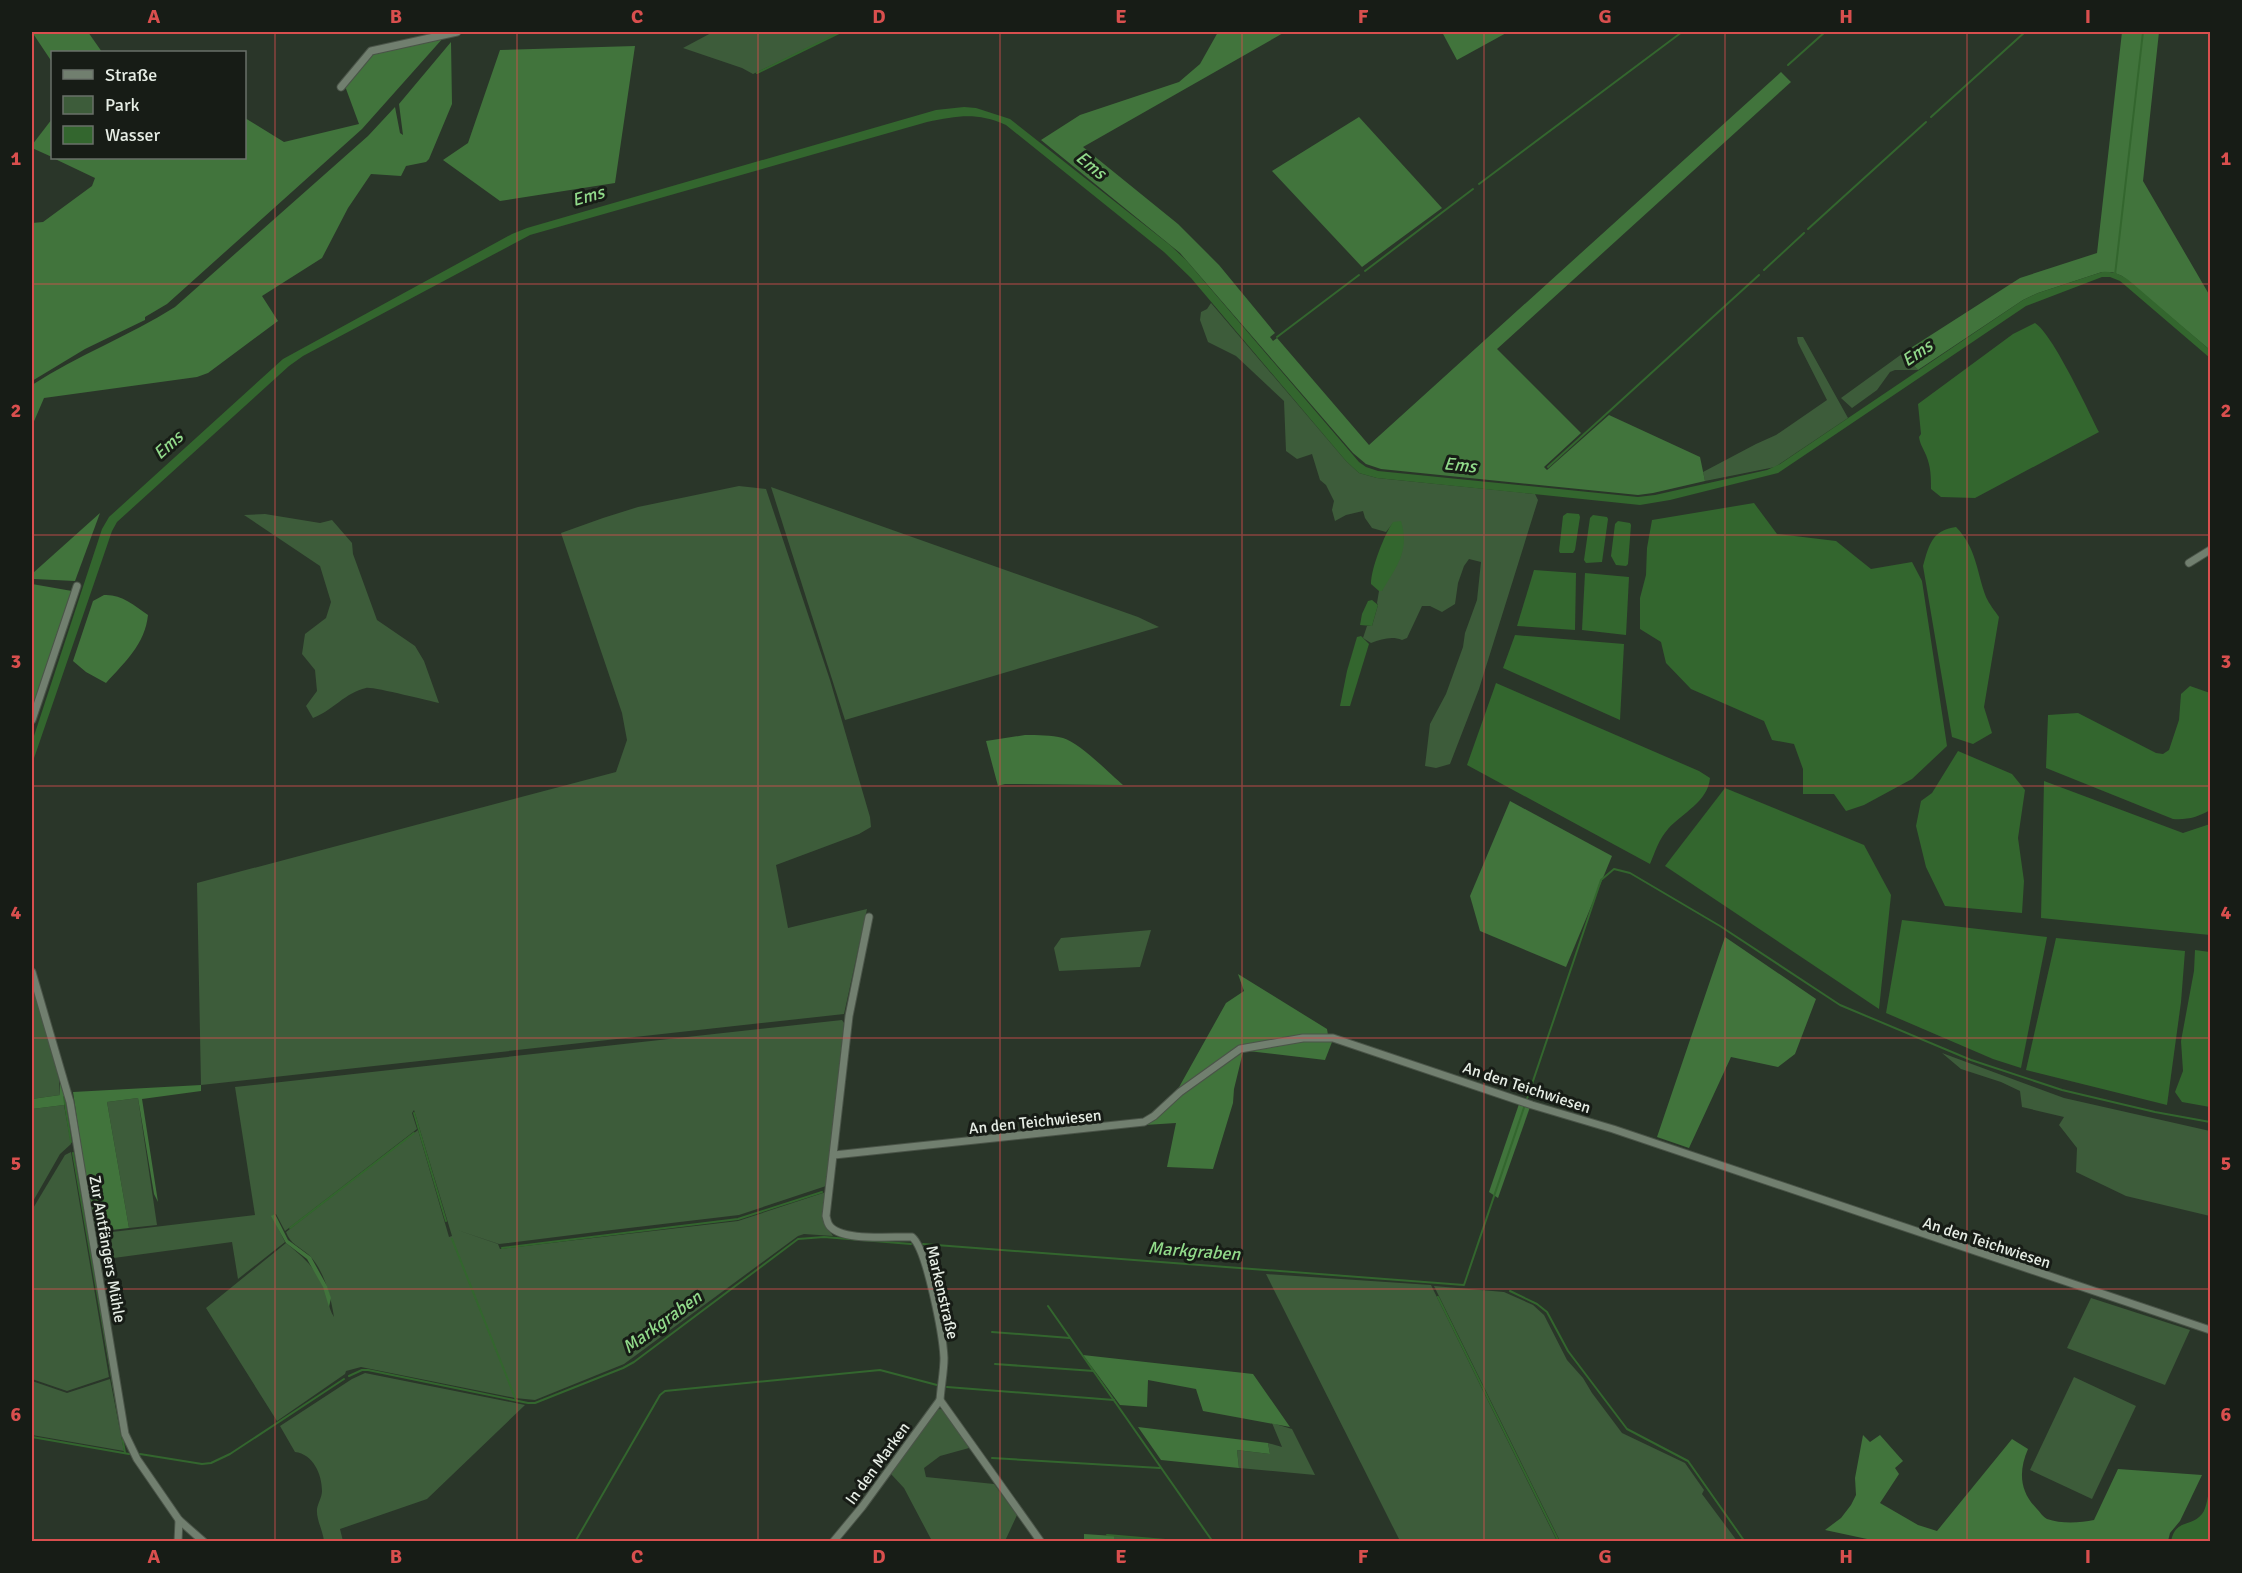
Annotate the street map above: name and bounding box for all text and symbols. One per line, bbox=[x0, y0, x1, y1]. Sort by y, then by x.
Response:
text: A bbox=[148, 4, 161, 29]
text: B bbox=[390, 4, 402, 29]
text: C bbox=[631, 4, 643, 29]
text: D bbox=[872, 4, 886, 29]
text: E bbox=[1115, 4, 1127, 29]
text: F bbox=[1358, 4, 1369, 29]
text: G bbox=[1598, 4, 1612, 29]
text: H bbox=[1839, 4, 1853, 29]
text: I bbox=[2085, 4, 2091, 29]
legend bbox=[51, 51, 246, 159]
text: Straße bbox=[105, 64, 157, 86]
text: Park bbox=[105, 94, 140, 116]
text: Wasser bbox=[105, 124, 161, 146]
text: 1 bbox=[11, 146, 22, 171]
water label: Ems bbox=[1071, 146, 1112, 185]
text: 1 bbox=[2221, 146, 2232, 171]
water label: Ems bbox=[569, 180, 609, 211]
water label: Ems bbox=[1897, 334, 1938, 371]
text: 2 bbox=[11, 398, 21, 423]
text: 2 bbox=[2221, 398, 2231, 423]
water label: Ems bbox=[149, 425, 189, 464]
water label: Ems bbox=[1443, 452, 1479, 478]
text: 3 bbox=[11, 649, 21, 674]
text: 3 bbox=[2221, 649, 2231, 674]
text: 4 bbox=[11, 900, 22, 925]
text: 4 bbox=[2221, 900, 2232, 925]
street label: An den Teichwiesen bbox=[1460, 1058, 1593, 1118]
street label: An den Teichwiesen bbox=[968, 1105, 1103, 1139]
text: 5 bbox=[11, 1151, 21, 1176]
text: 5 bbox=[2221, 1151, 2231, 1176]
street label: Zur Antfängers Mühle bbox=[84, 1174, 130, 1324]
street label: An den Teichwiesen bbox=[1920, 1213, 2053, 1273]
water label: Markgraben bbox=[1147, 1237, 1242, 1265]
street label: Markenstraße bbox=[921, 1243, 963, 1341]
water label: Markgraben bbox=[618, 1285, 707, 1358]
text: 6 bbox=[11, 1402, 22, 1427]
text: 6 bbox=[2221, 1402, 2232, 1427]
street label: In den Marken bbox=[841, 1418, 914, 1509]
text: A bbox=[148, 1544, 161, 1569]
text: B bbox=[390, 1544, 402, 1569]
text: C bbox=[631, 1544, 643, 1569]
text: D bbox=[872, 1544, 886, 1569]
text: E bbox=[1115, 1544, 1127, 1569]
text: F bbox=[1358, 1544, 1369, 1569]
text: G bbox=[1598, 1544, 1612, 1569]
text: H bbox=[1839, 1544, 1853, 1569]
text: I bbox=[2085, 1544, 2091, 1569]

